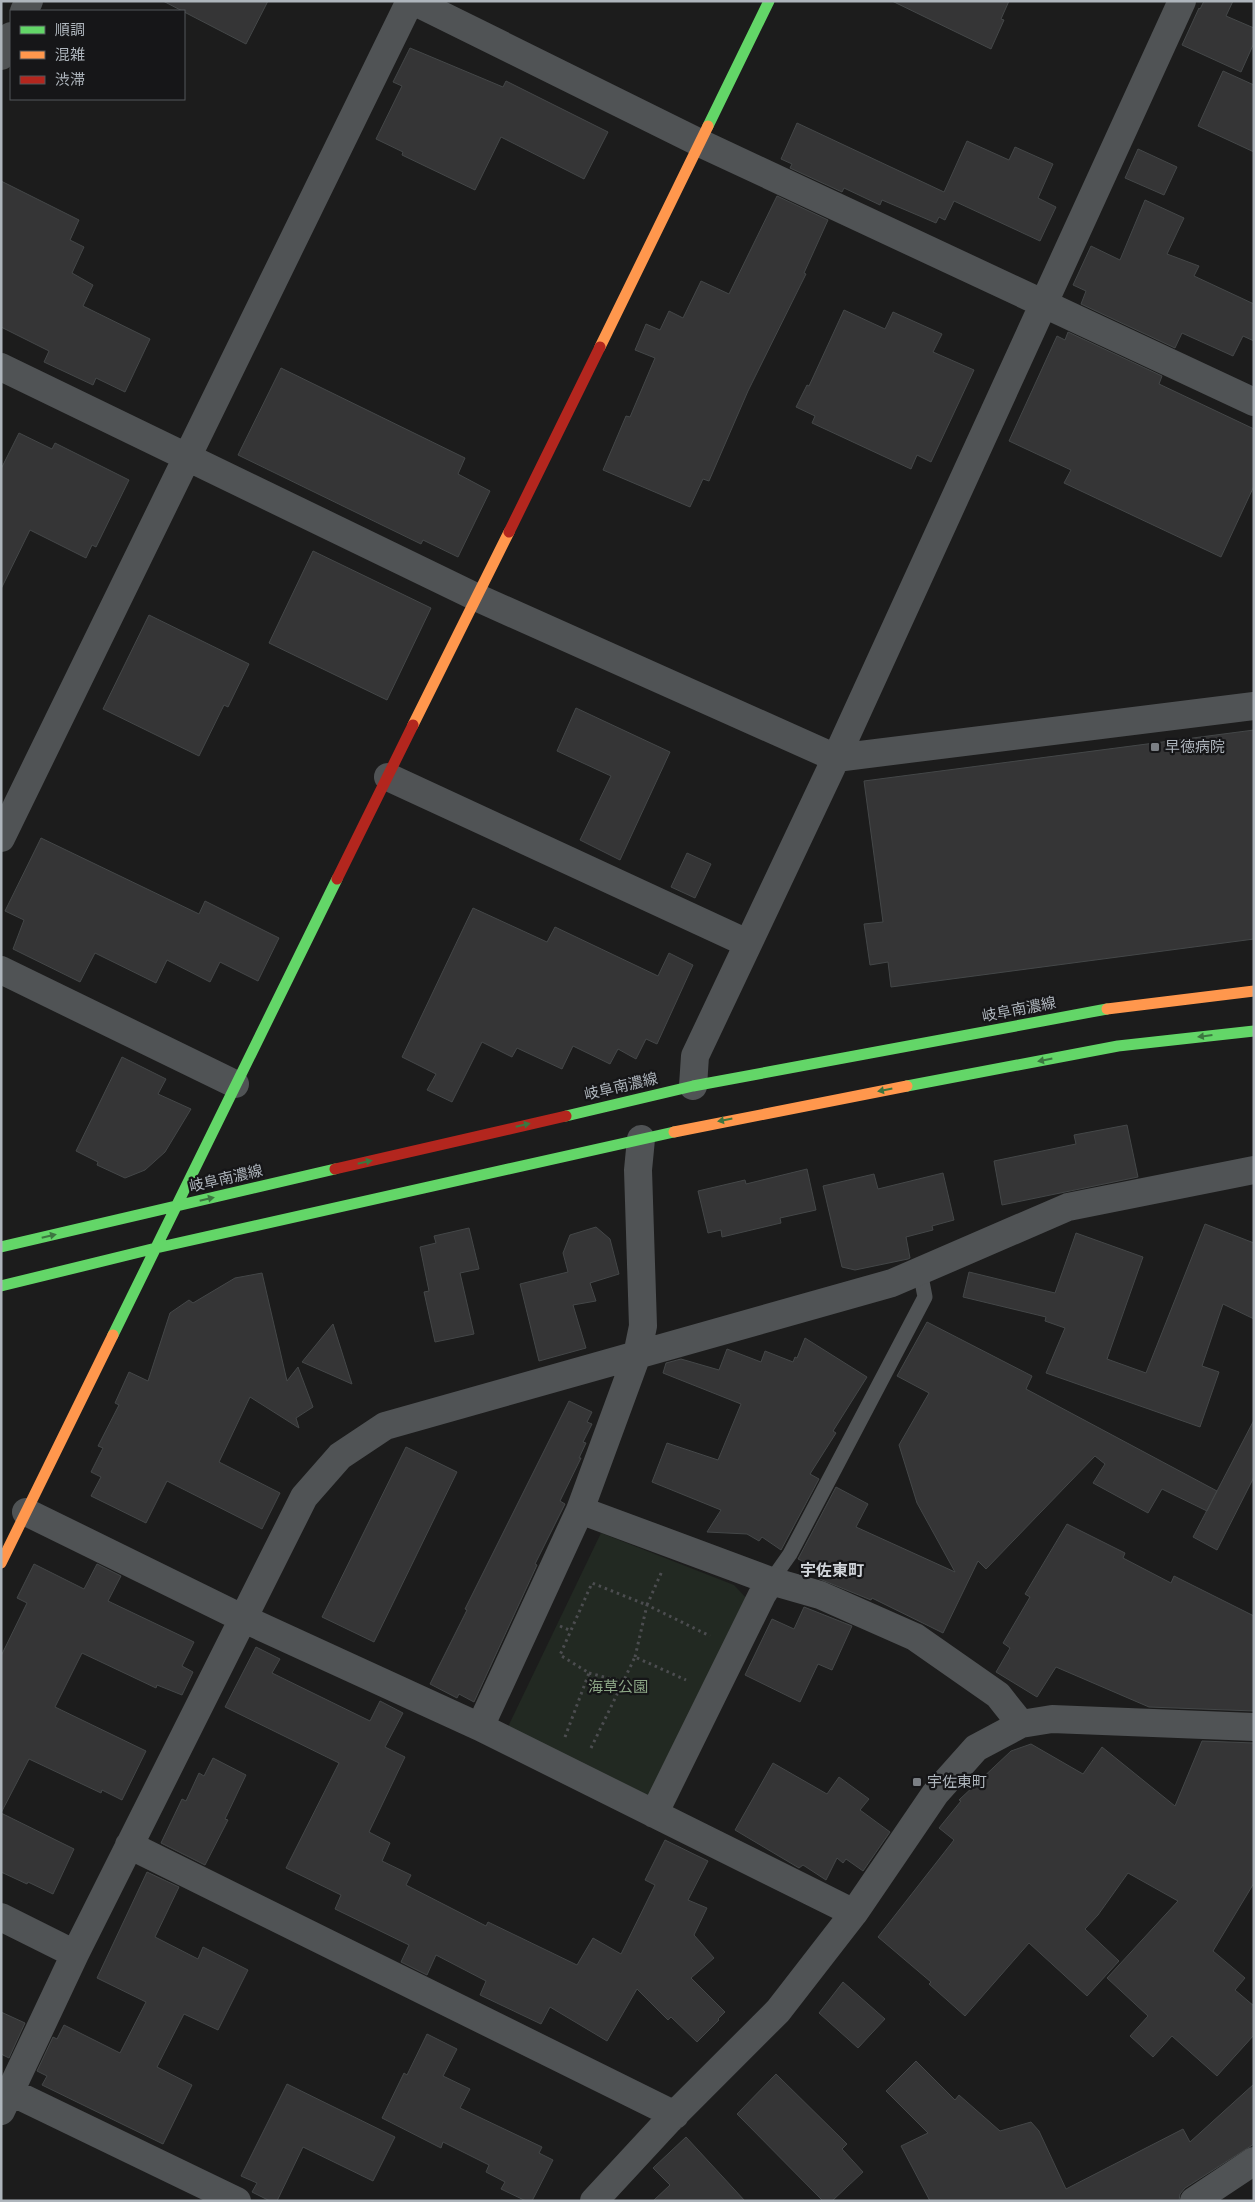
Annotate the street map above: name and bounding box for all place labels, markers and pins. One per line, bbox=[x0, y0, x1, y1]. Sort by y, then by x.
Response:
place label: 早徳病院 bbox=[1165, 737, 1225, 758]
marker: 早徳病院 bbox=[1149, 741, 1161, 753]
place label: 宇佐東町 bbox=[927, 1772, 987, 1793]
marker: 宇佐東町 bbox=[911, 1776, 923, 1788]

